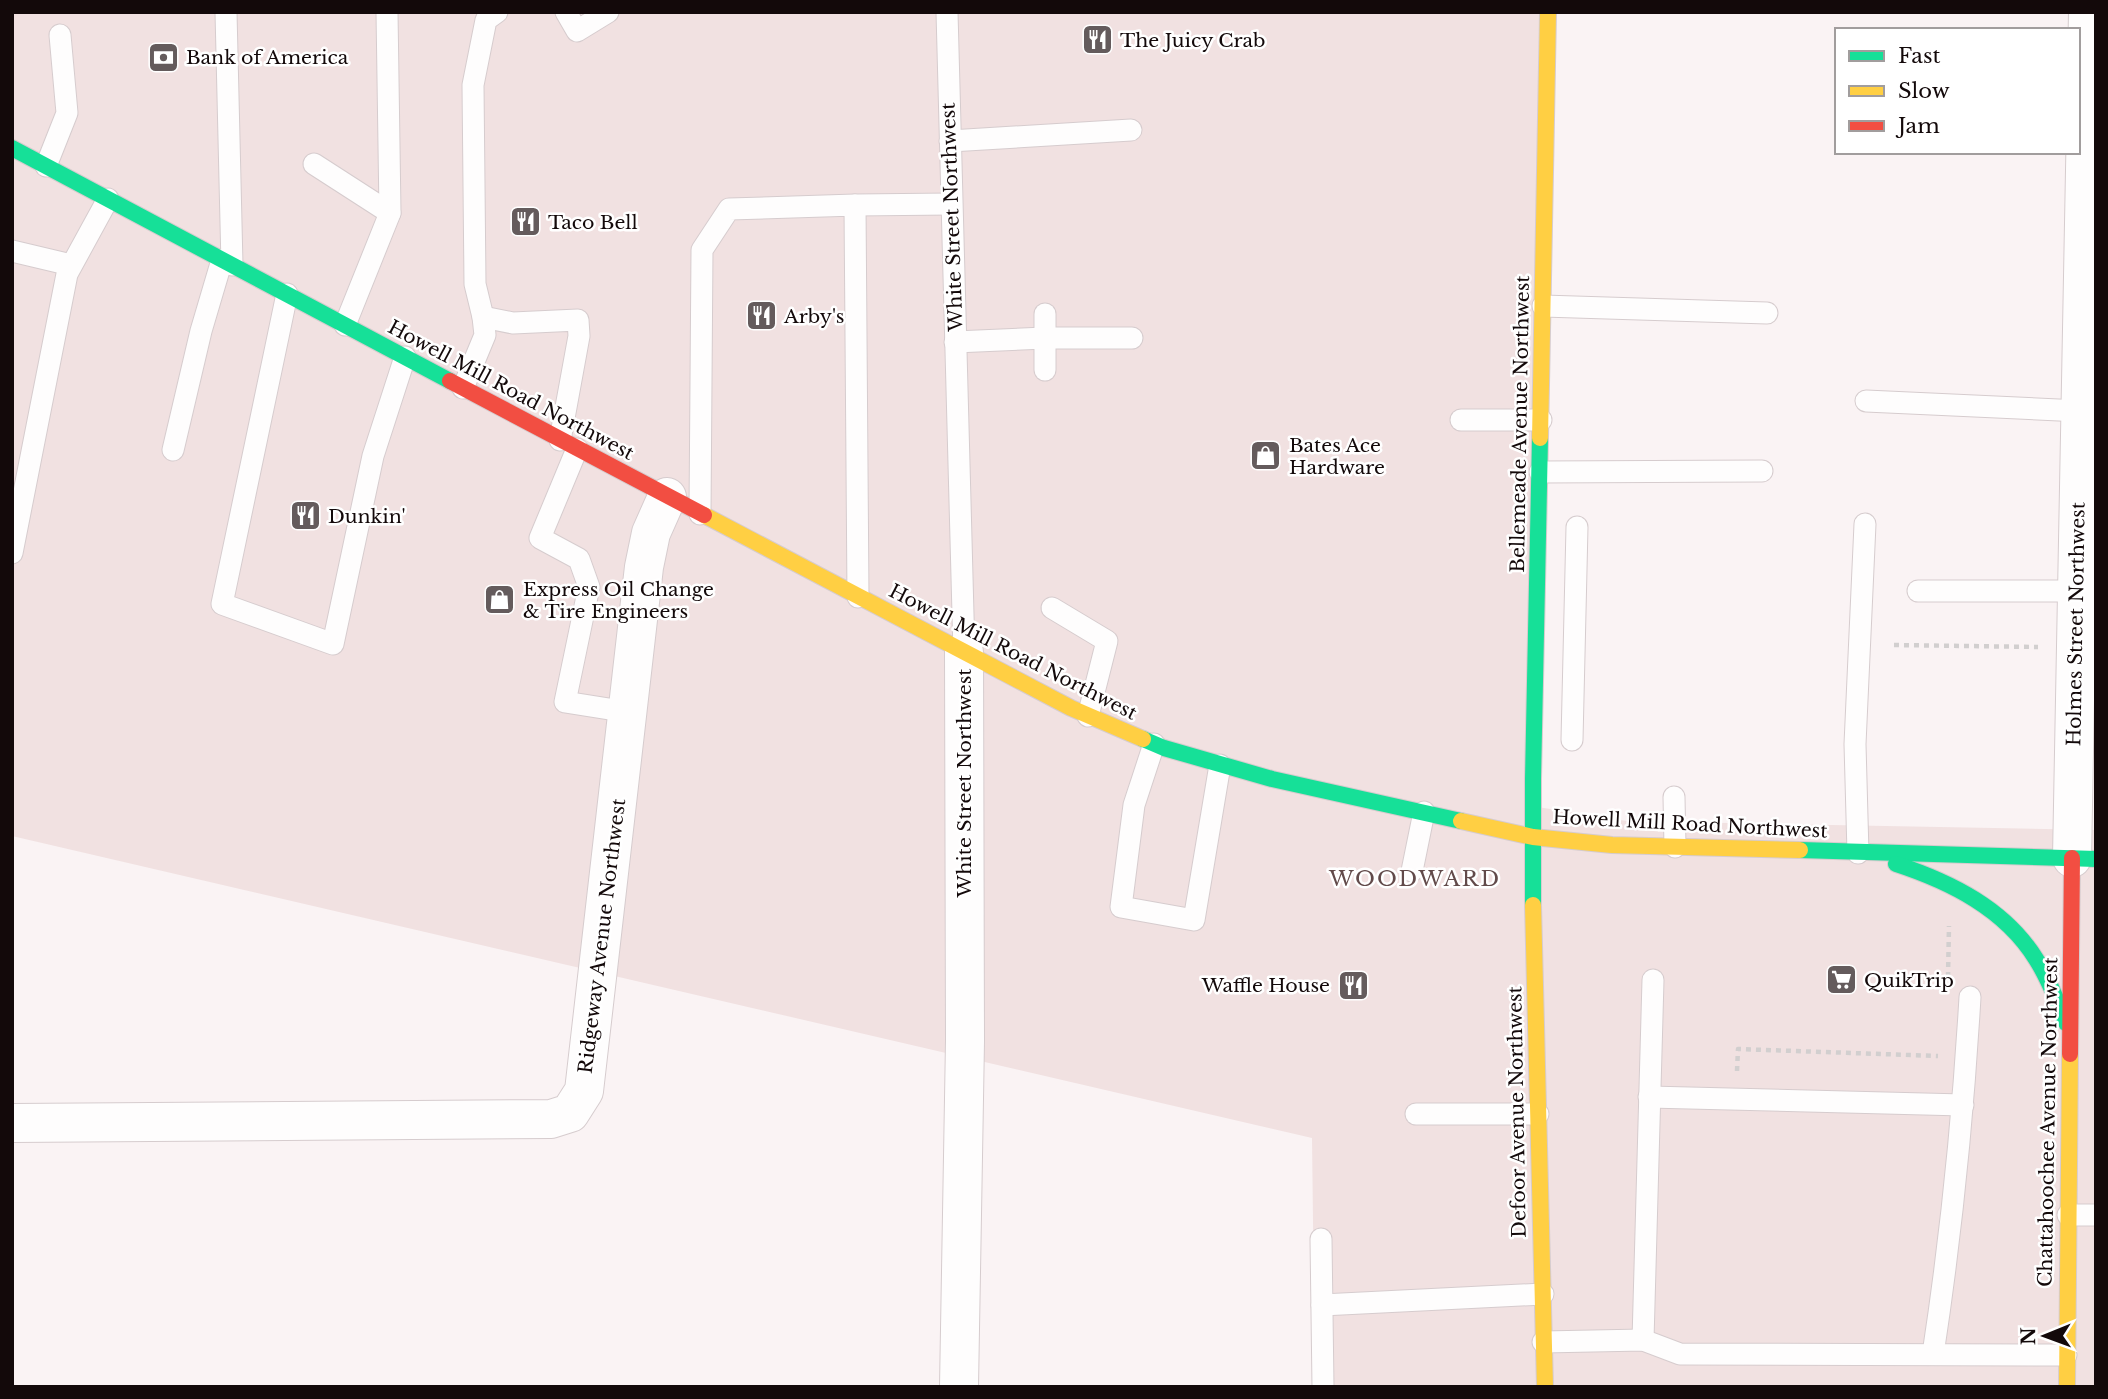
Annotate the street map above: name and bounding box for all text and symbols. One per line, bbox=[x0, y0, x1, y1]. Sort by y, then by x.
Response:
restaurant icon: The Juicy Crab bbox=[1080, 23, 1114, 57]
legend bbox=[1835, 28, 2080, 154]
place label: The Juicy Crab bbox=[1120, 29, 1265, 52]
bank icon: Bank of America bbox=[146, 40, 180, 74]
text: Fast bbox=[1898, 43, 1940, 69]
place label: Bank of America bbox=[186, 46, 349, 69]
text: Slow bbox=[1898, 78, 1950, 104]
street label: White Street Northwest bbox=[936, 101, 968, 333]
text: Jam bbox=[1895, 113, 1940, 139]
restaurant icon: Taco Bell bbox=[508, 205, 542, 239]
place label: Taco Bell bbox=[548, 211, 638, 234]
street label: Bellemeade Avenue Northwest bbox=[1506, 274, 1534, 573]
restaurant icon: Arby's bbox=[744, 299, 778, 333]
place label: Arby's bbox=[783, 305, 844, 328]
street label: Howell Mill Road Northwest bbox=[384, 315, 639, 465]
place label: Bates Ace Hardware bbox=[1289, 434, 1385, 479]
shop icon: Bates Ace Hardware bbox=[1249, 439, 1283, 473]
restaurant icon: Dunkin' bbox=[288, 499, 322, 533]
street label: Holmes Street Northwest bbox=[2062, 501, 2090, 746]
place label: Dunkin' bbox=[328, 505, 406, 528]
place label: Express Oil Change & Tire Engineers bbox=[523, 578, 714, 623]
street label: Howell Mill Road Northwest bbox=[885, 579, 1142, 725]
shop icon: Express Oil Change & Tire Engineers bbox=[483, 583, 517, 617]
street label: White Street Northwest bbox=[953, 668, 976, 898]
street label: Ridgeway Avenue Northwest bbox=[574, 796, 630, 1075]
street label: Howell Mill Road Northwest bbox=[1552, 805, 1829, 843]
district label: WOODWARD bbox=[1328, 866, 1501, 892]
street label: Chattahoochee Avenue Northwest bbox=[2034, 956, 2062, 1287]
supermarket icon: QuikTrip bbox=[1824, 963, 1858, 997]
restaurant icon: Waffle House bbox=[1336, 968, 1370, 1002]
place label: QuikTrip bbox=[1864, 969, 1954, 992]
place label: Waffle House bbox=[1201, 974, 1330, 997]
street label: Defoor Avenue Northwest bbox=[1503, 985, 1531, 1238]
north arrow bbox=[2010, 1301, 2080, 1371]
text: N bbox=[2017, 1327, 2040, 1345]

